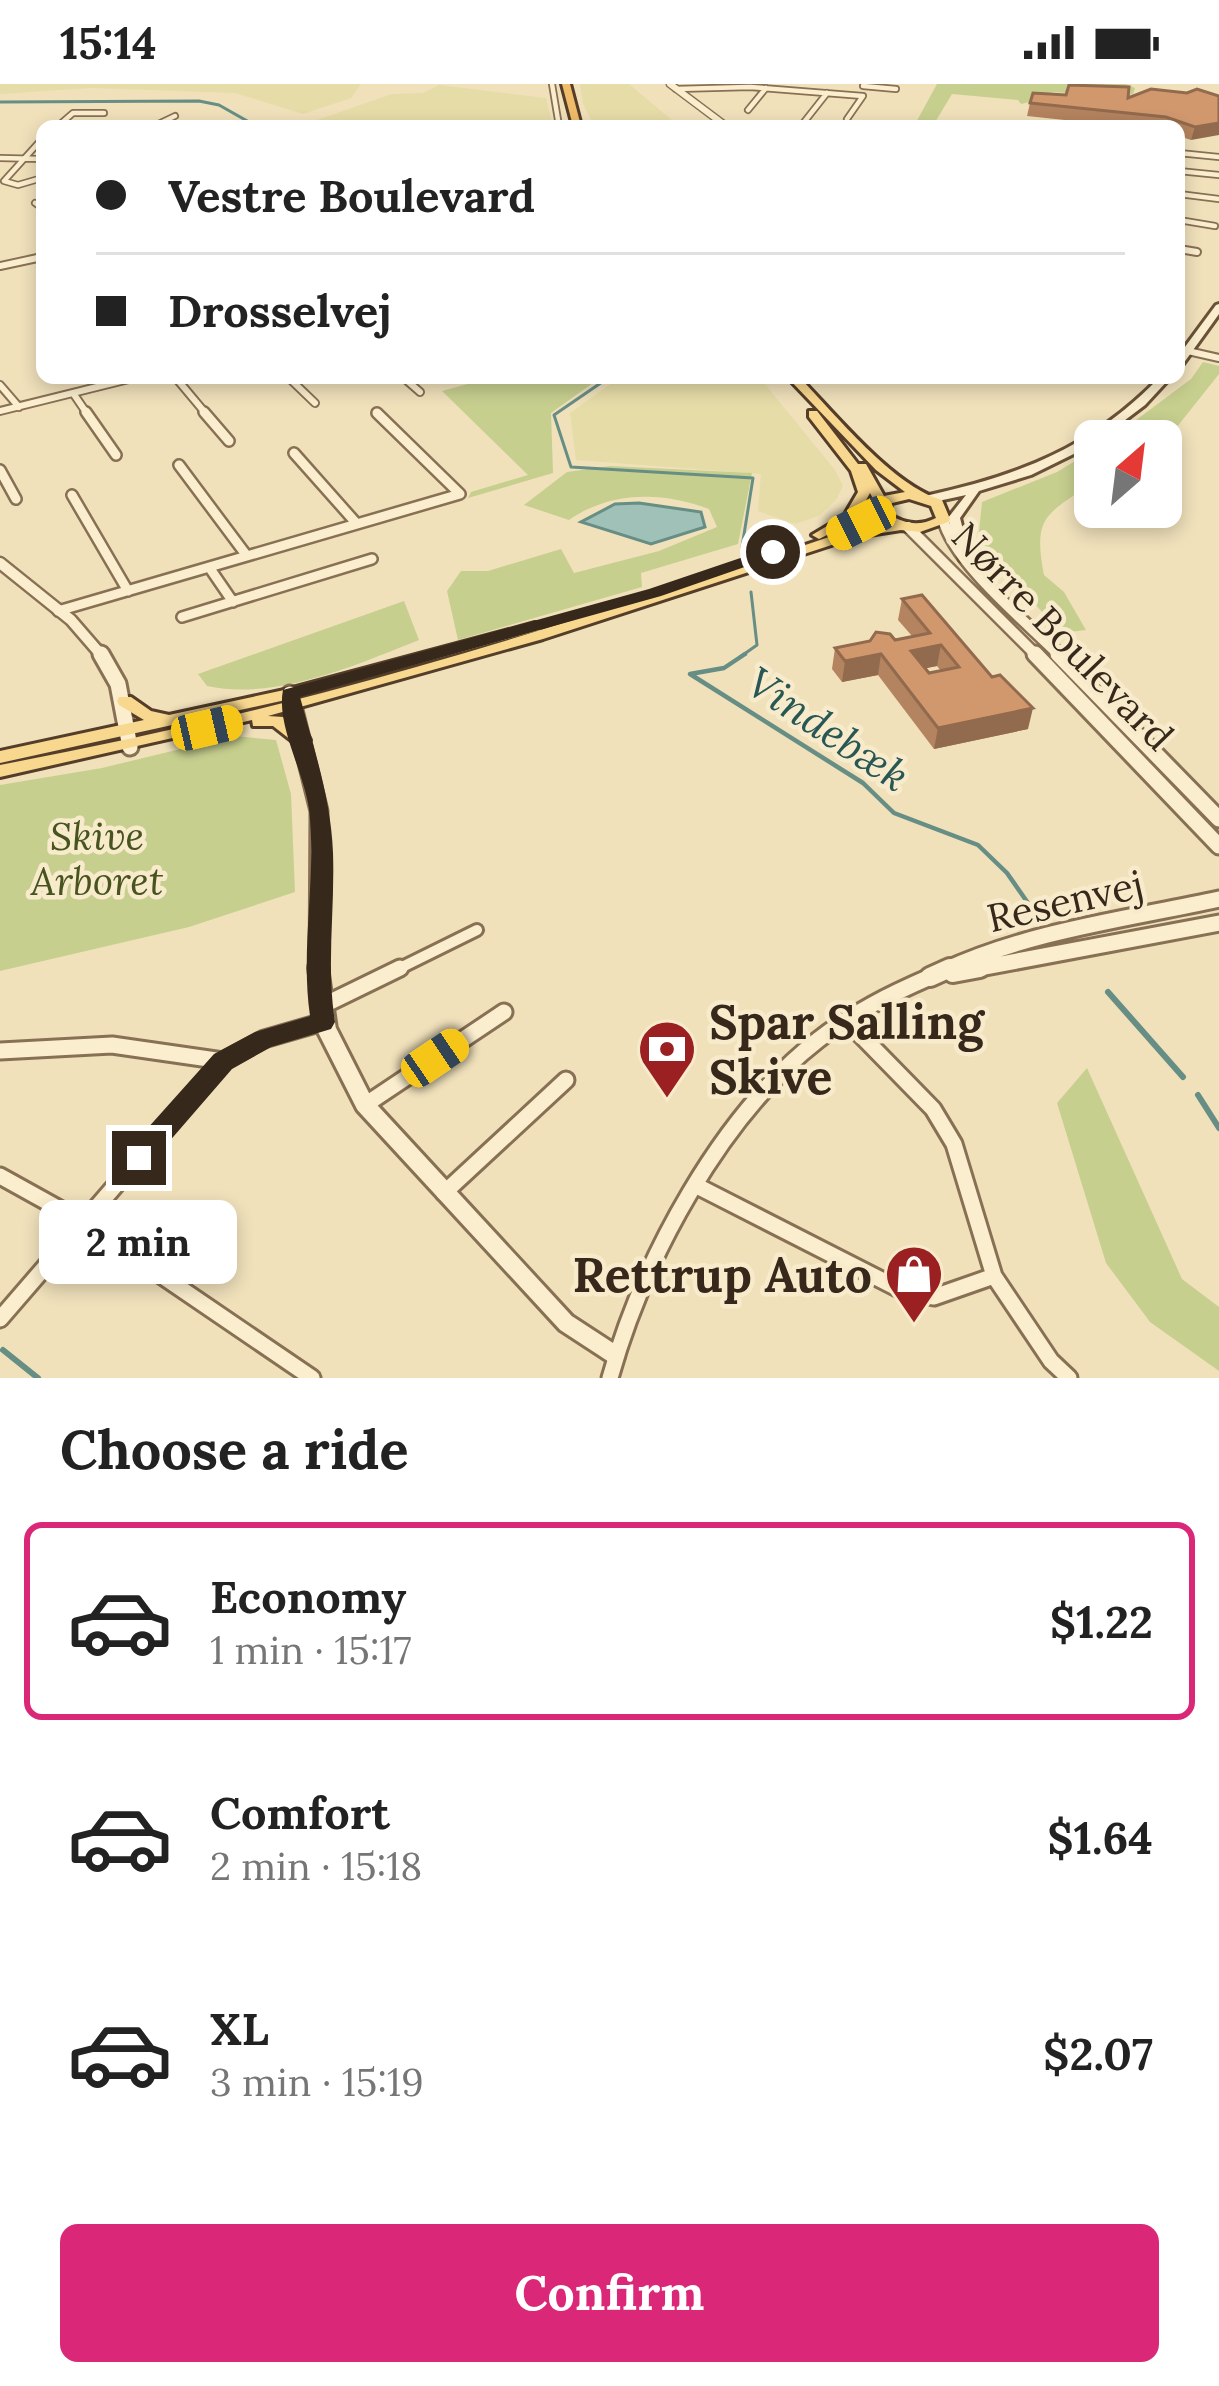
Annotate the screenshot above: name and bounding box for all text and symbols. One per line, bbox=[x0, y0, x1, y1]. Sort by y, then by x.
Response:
text: 15:14 bbox=[60, 14, 157, 71]
text: Vestre Boulevard bbox=[168, 167, 535, 224]
text: Drosselvej bbox=[168, 282, 392, 339]
north arrow bbox=[1074, 420, 1182, 528]
map controls bbox=[1074, 420, 1182, 528]
car bbox=[821, 491, 901, 555]
street label: Nørre Boulevard bbox=[941, 511, 1185, 761]
route start bbox=[746, 525, 800, 579]
water label: Vindebæk bbox=[736, 655, 920, 803]
car bbox=[168, 702, 246, 754]
park label: Skive Arboret bbox=[30, 811, 163, 906]
street label: Resenvej bbox=[982, 859, 1148, 943]
place label: Spar Salling Skive bbox=[709, 991, 986, 1107]
bank icon: Spar Salling Skive bbox=[636, 1018, 698, 1100]
car bbox=[395, 1023, 475, 1093]
route end bbox=[112, 1131, 166, 1185]
callout: 2 min bbox=[40, 1200, 238, 1284]
text: 2 min bbox=[86, 1217, 190, 1267]
shop icon: Rettrup Auto bbox=[883, 1243, 945, 1325]
place label: Rettrup Auto bbox=[573, 1244, 872, 1305]
text: Choose a ride bbox=[60, 1415, 409, 1484]
icon: car bbox=[66, 1567, 174, 1675]
text: Economy bbox=[210, 1568, 406, 1625]
text: $1.22 bbox=[1050, 1593, 1153, 1650]
text: 1 min · 15:17 bbox=[210, 1625, 412, 1675]
icon: car bbox=[66, 1783, 174, 1891]
text: Comfort bbox=[210, 1784, 390, 1841]
text: $1.64 bbox=[1047, 1809, 1153, 1866]
text: 2 min · 15:18 bbox=[210, 1841, 422, 1891]
icon: car bbox=[66, 1999, 174, 2107]
text: XL bbox=[210, 2000, 269, 2057]
text: $2.07 bbox=[1043, 2025, 1153, 2082]
text: 3 min · 15:19 bbox=[210, 2057, 424, 2107]
button: Confirm bbox=[60, 2224, 1159, 2362]

